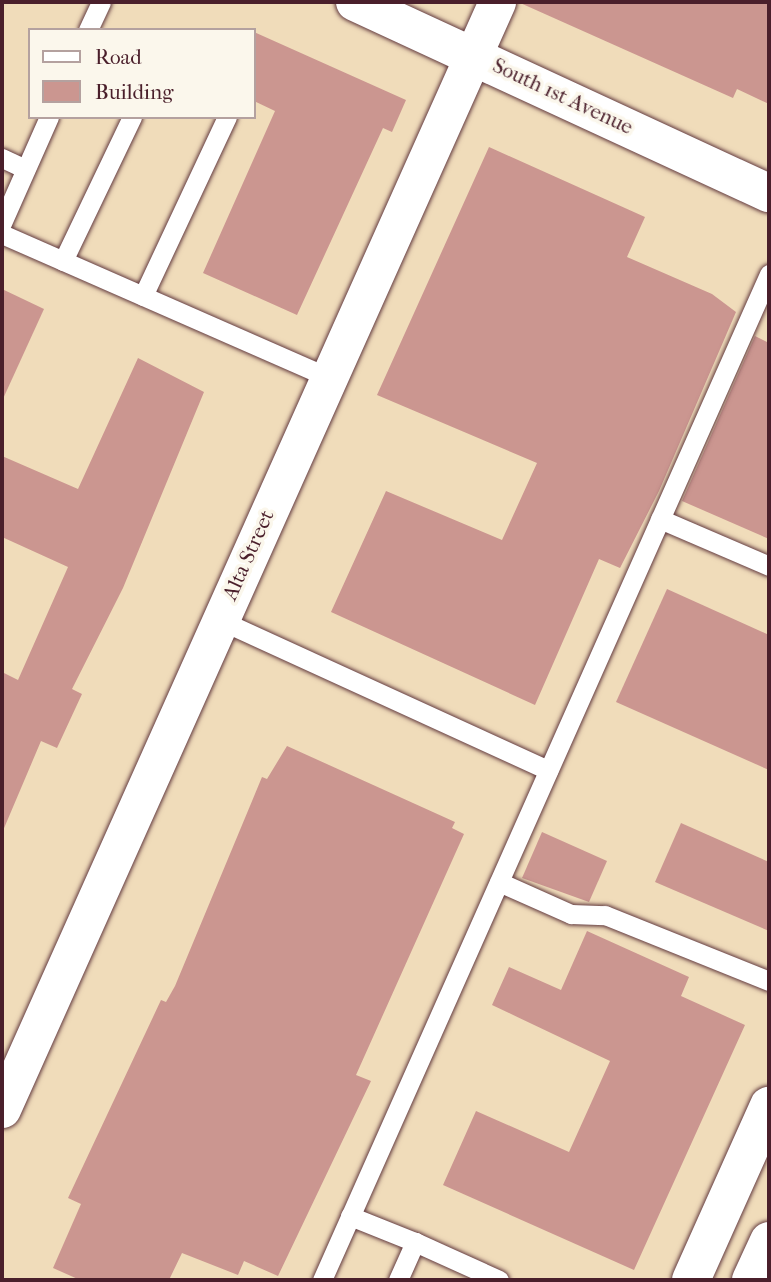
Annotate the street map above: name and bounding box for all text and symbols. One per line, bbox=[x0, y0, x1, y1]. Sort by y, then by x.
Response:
legend bbox=[28, 28, 256, 119]
text: Road bbox=[95, 45, 142, 69]
street label: South 1st Avenue bbox=[489, 52, 637, 140]
text: Building bbox=[95, 80, 173, 104]
street label: Alta Street bbox=[217, 506, 279, 604]

